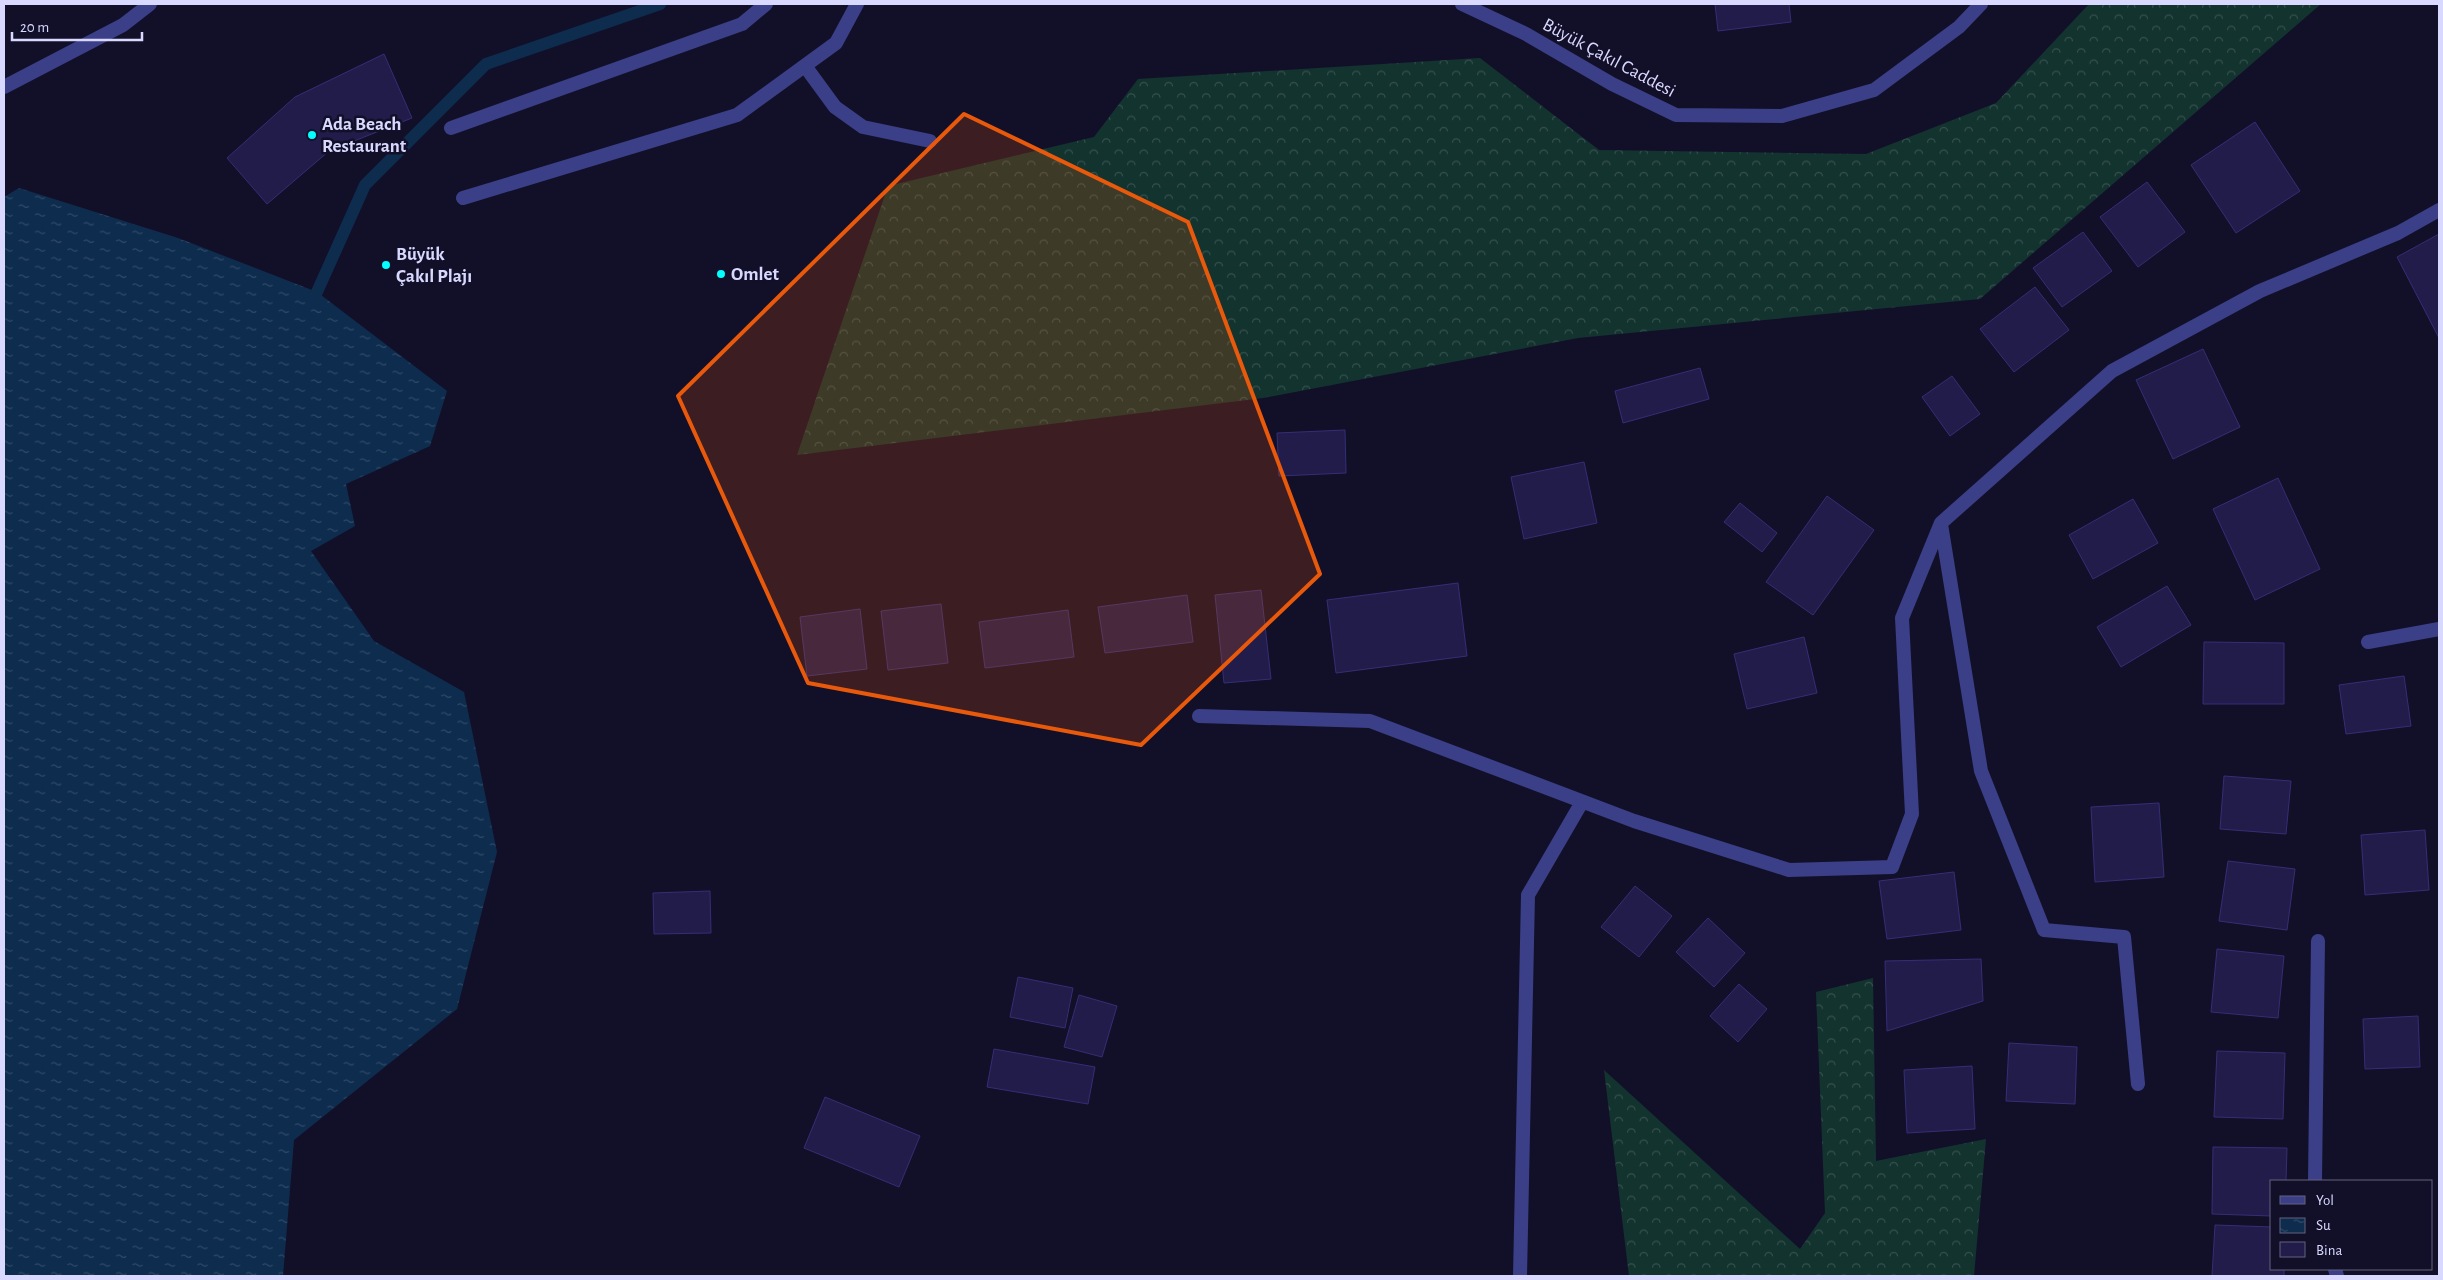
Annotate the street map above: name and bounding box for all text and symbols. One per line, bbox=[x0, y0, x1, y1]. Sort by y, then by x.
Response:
scale bar bbox=[12, 10, 142, 42]
street label: Büyük Çakıl Caddesi bbox=[1539, 15, 1679, 101]
text: 20 m bbox=[20, 20, 49, 35]
place label: Ada Beach Restaurant bbox=[322, 115, 407, 156]
marker: Ada Beach Restaurant bbox=[306, 129, 318, 141]
place label: Büyük Çakıl Plajı bbox=[396, 245, 472, 286]
marker: Büyük Çakıl Plajı bbox=[380, 259, 392, 271]
place label: Omlet bbox=[731, 265, 779, 284]
marker: Omlet bbox=[715, 268, 727, 280]
legend bbox=[2270, 1180, 2433, 1270]
text: Yol bbox=[2316, 1193, 2334, 1208]
text: Su bbox=[2316, 1218, 2331, 1233]
text: Bina bbox=[2316, 1243, 2342, 1258]

